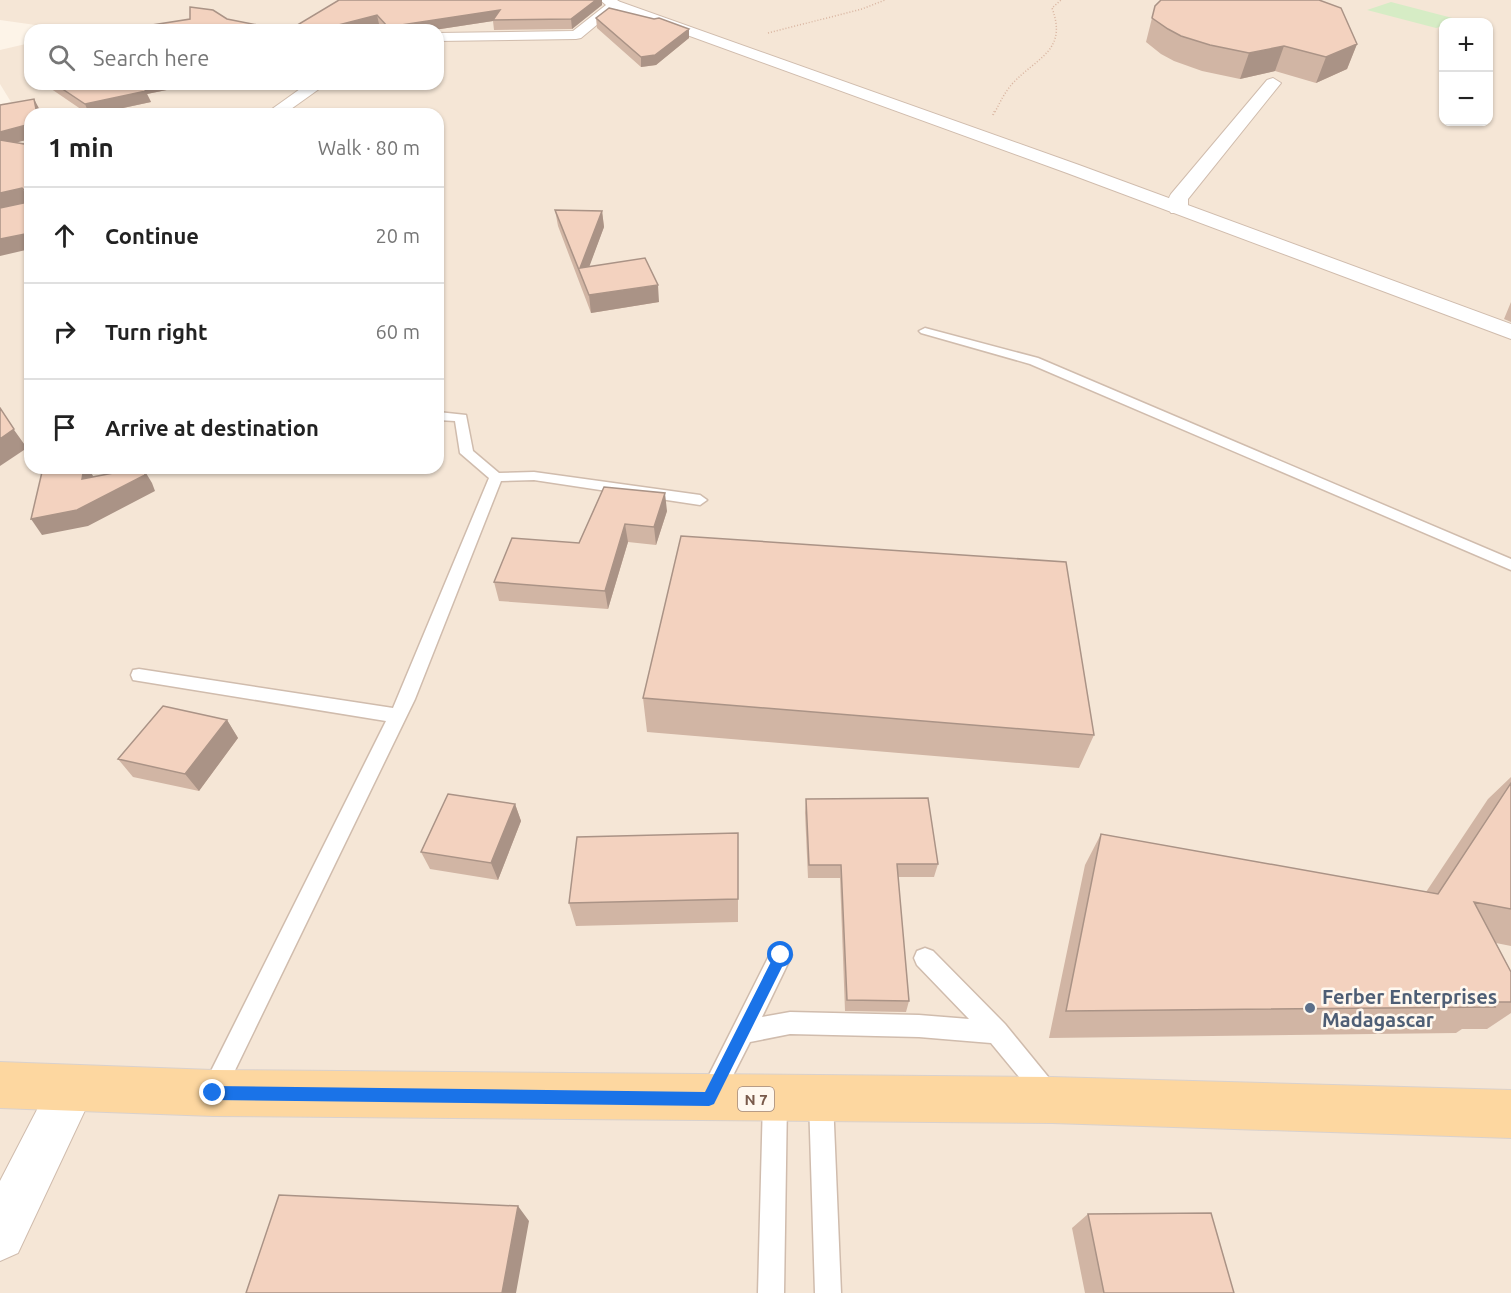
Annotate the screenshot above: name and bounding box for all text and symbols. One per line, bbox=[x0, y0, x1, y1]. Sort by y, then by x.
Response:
map controls bbox=[1439, 18, 1493, 126]
button: + bbox=[1439, 18, 1493, 72]
search box bbox=[24, 24, 444, 90]
icon: search bbox=[45, 41, 78, 74]
text: Search here bbox=[93, 45, 209, 70]
button: − bbox=[1439, 72, 1493, 126]
text: 1 min bbox=[48, 133, 114, 162]
text: Walk · 80 m bbox=[318, 136, 420, 159]
icon: ahead bbox=[48, 219, 81, 252]
text: Continue bbox=[105, 223, 199, 248]
text: 20 m bbox=[376, 224, 420, 247]
icon: right bbox=[48, 315, 81, 348]
text: Turn right bbox=[105, 319, 207, 344]
text: 60 m bbox=[376, 320, 420, 343]
icon: arrive bbox=[48, 411, 81, 444]
text: Arrive at destination bbox=[105, 415, 319, 440]
route start bbox=[767, 941, 793, 967]
place label: Ferber Enterprises Madagascar bbox=[1322, 985, 1497, 1031]
marker: Ferber Enterprises Madagascar bbox=[1303, 1001, 1317, 1015]
route end bbox=[199, 1079, 225, 1105]
road number: N 7 bbox=[738, 1087, 774, 1111]

